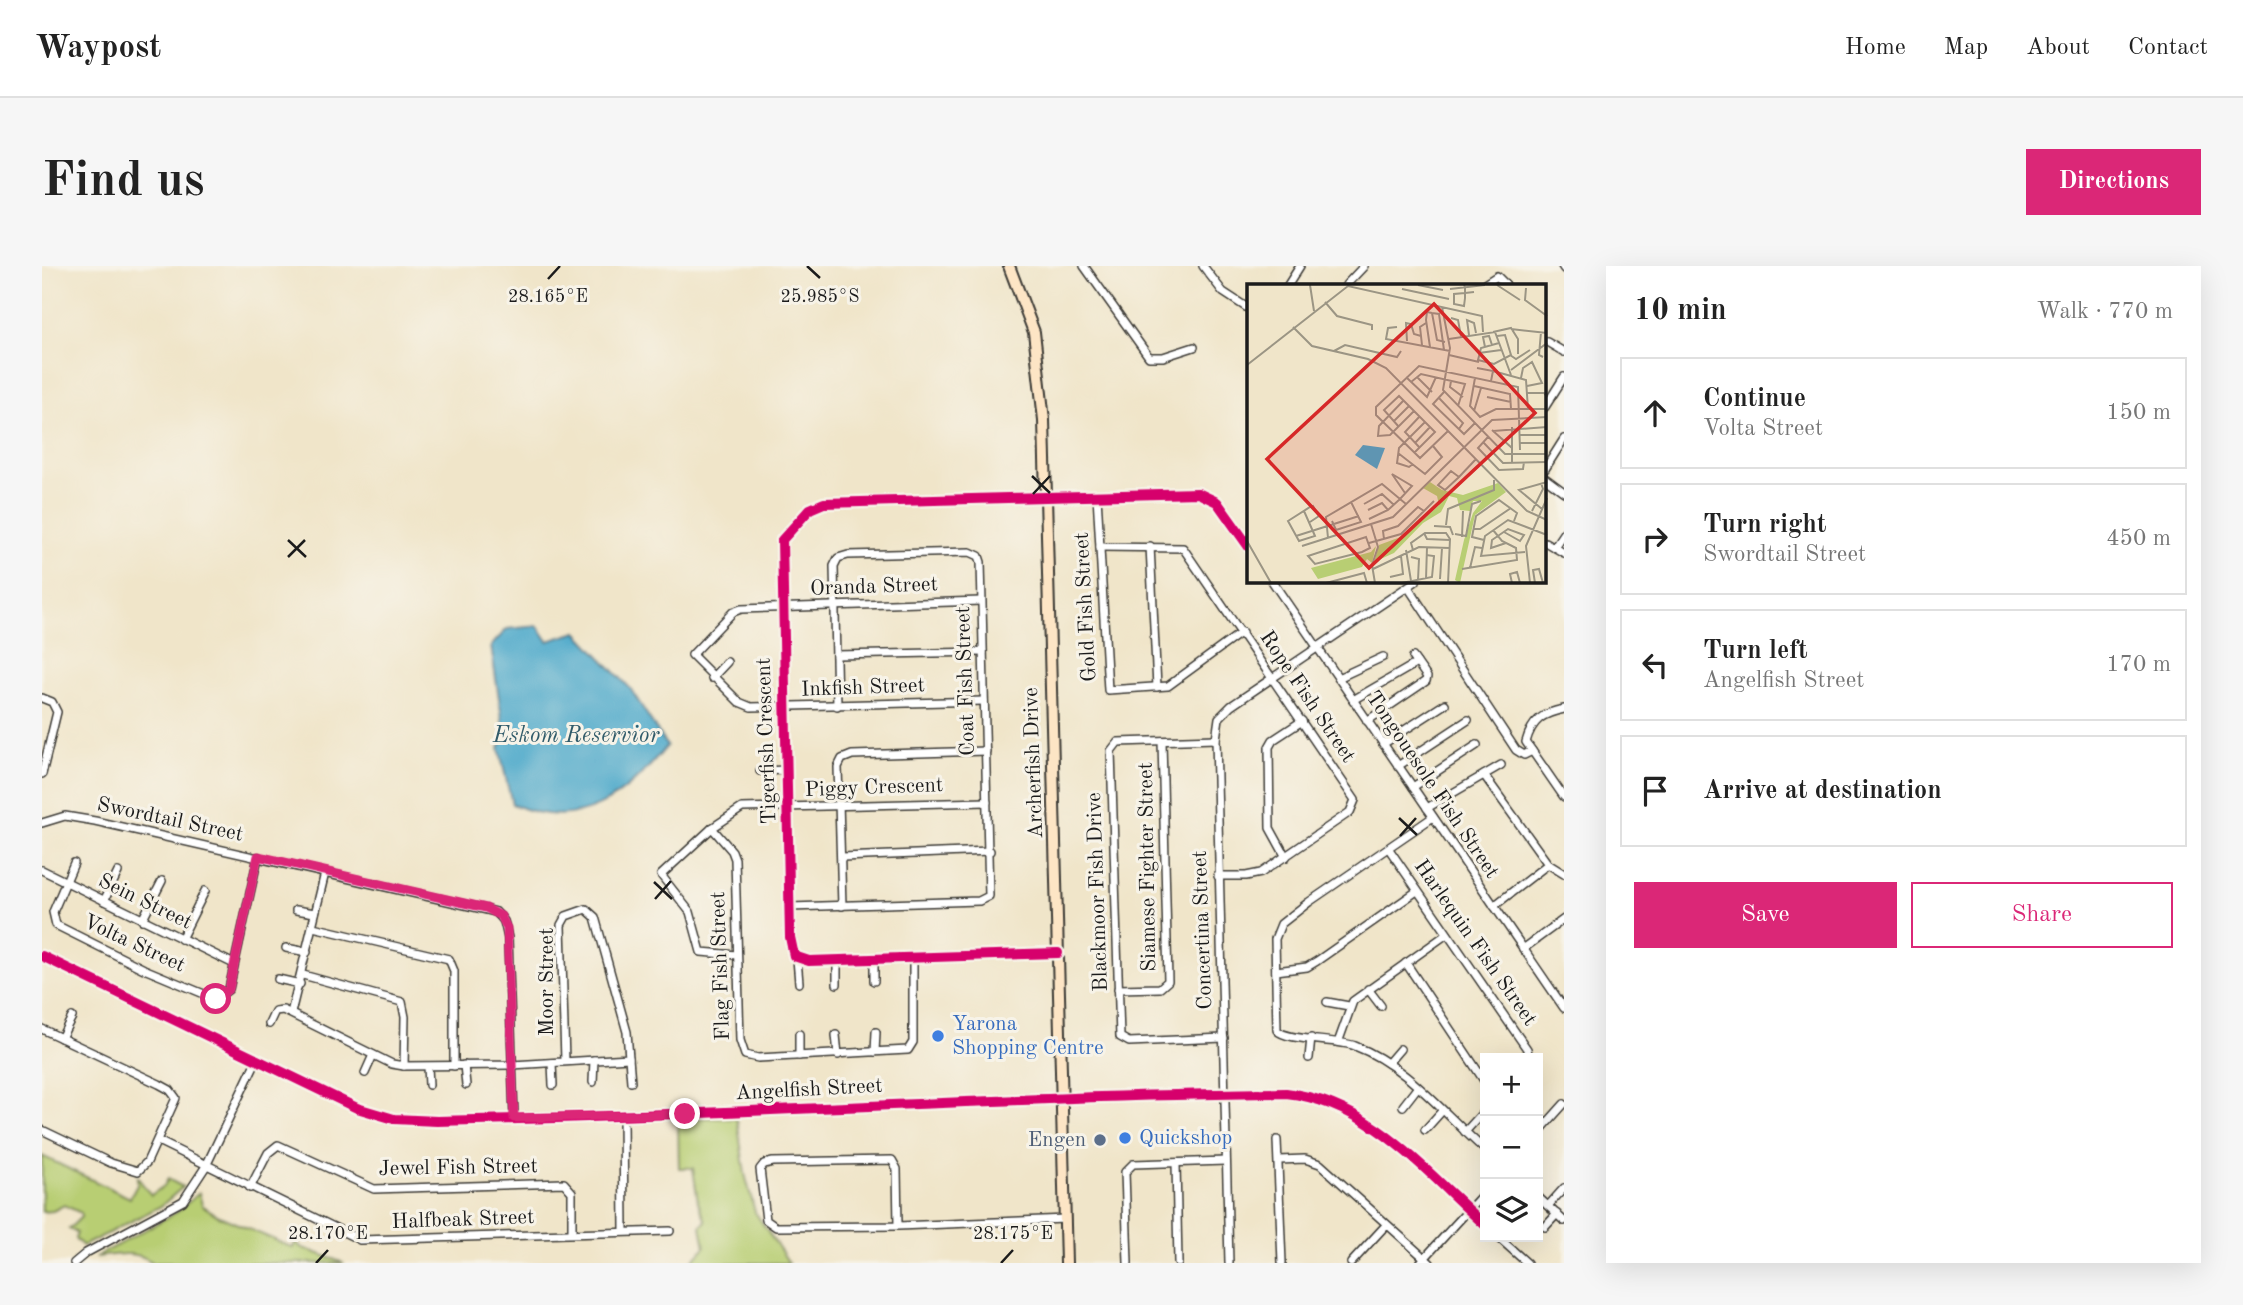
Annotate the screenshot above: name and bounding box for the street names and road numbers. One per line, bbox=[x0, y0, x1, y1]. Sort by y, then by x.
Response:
street label: Gold Fish Street bbox=[1072, 532, 1100, 682]
street label: Oranda Street bbox=[810, 574, 938, 600]
street label: Coat Fish Street bbox=[953, 606, 979, 756]
street label: Rope Fish Street bbox=[1255, 627, 1359, 767]
street label: Tigerfish Crescent bbox=[754, 657, 780, 825]
street label: Inkfish Street bbox=[801, 675, 925, 701]
street label: Archerfish Drive bbox=[1021, 687, 1047, 839]
street label: Tongouesole Fish Street bbox=[1362, 688, 1502, 882]
street label: Siamese Fighter Street bbox=[1136, 762, 1160, 972]
street label: Piggy Crescent bbox=[804, 775, 944, 801]
street label: Blackmoor Fish Drive bbox=[1084, 792, 1112, 992]
street label: Swordtail Street bbox=[95, 794, 245, 846]
street label: Concertina Street bbox=[1190, 850, 1216, 1010]
street label: Harlequin Fish Street bbox=[1410, 856, 1540, 1030]
street label: Sein Street bbox=[95, 870, 195, 934]
street label: Flag Fish Street bbox=[708, 891, 734, 1041]
street label: Volta Street bbox=[80, 911, 188, 977]
street label: Moor Street bbox=[537, 928, 558, 1036]
street label: Angelfish Street bbox=[735, 1076, 883, 1104]
street label: Jewel Fish Street bbox=[378, 1156, 538, 1180]
street label: Halfbeak Street bbox=[391, 1207, 535, 1233]

